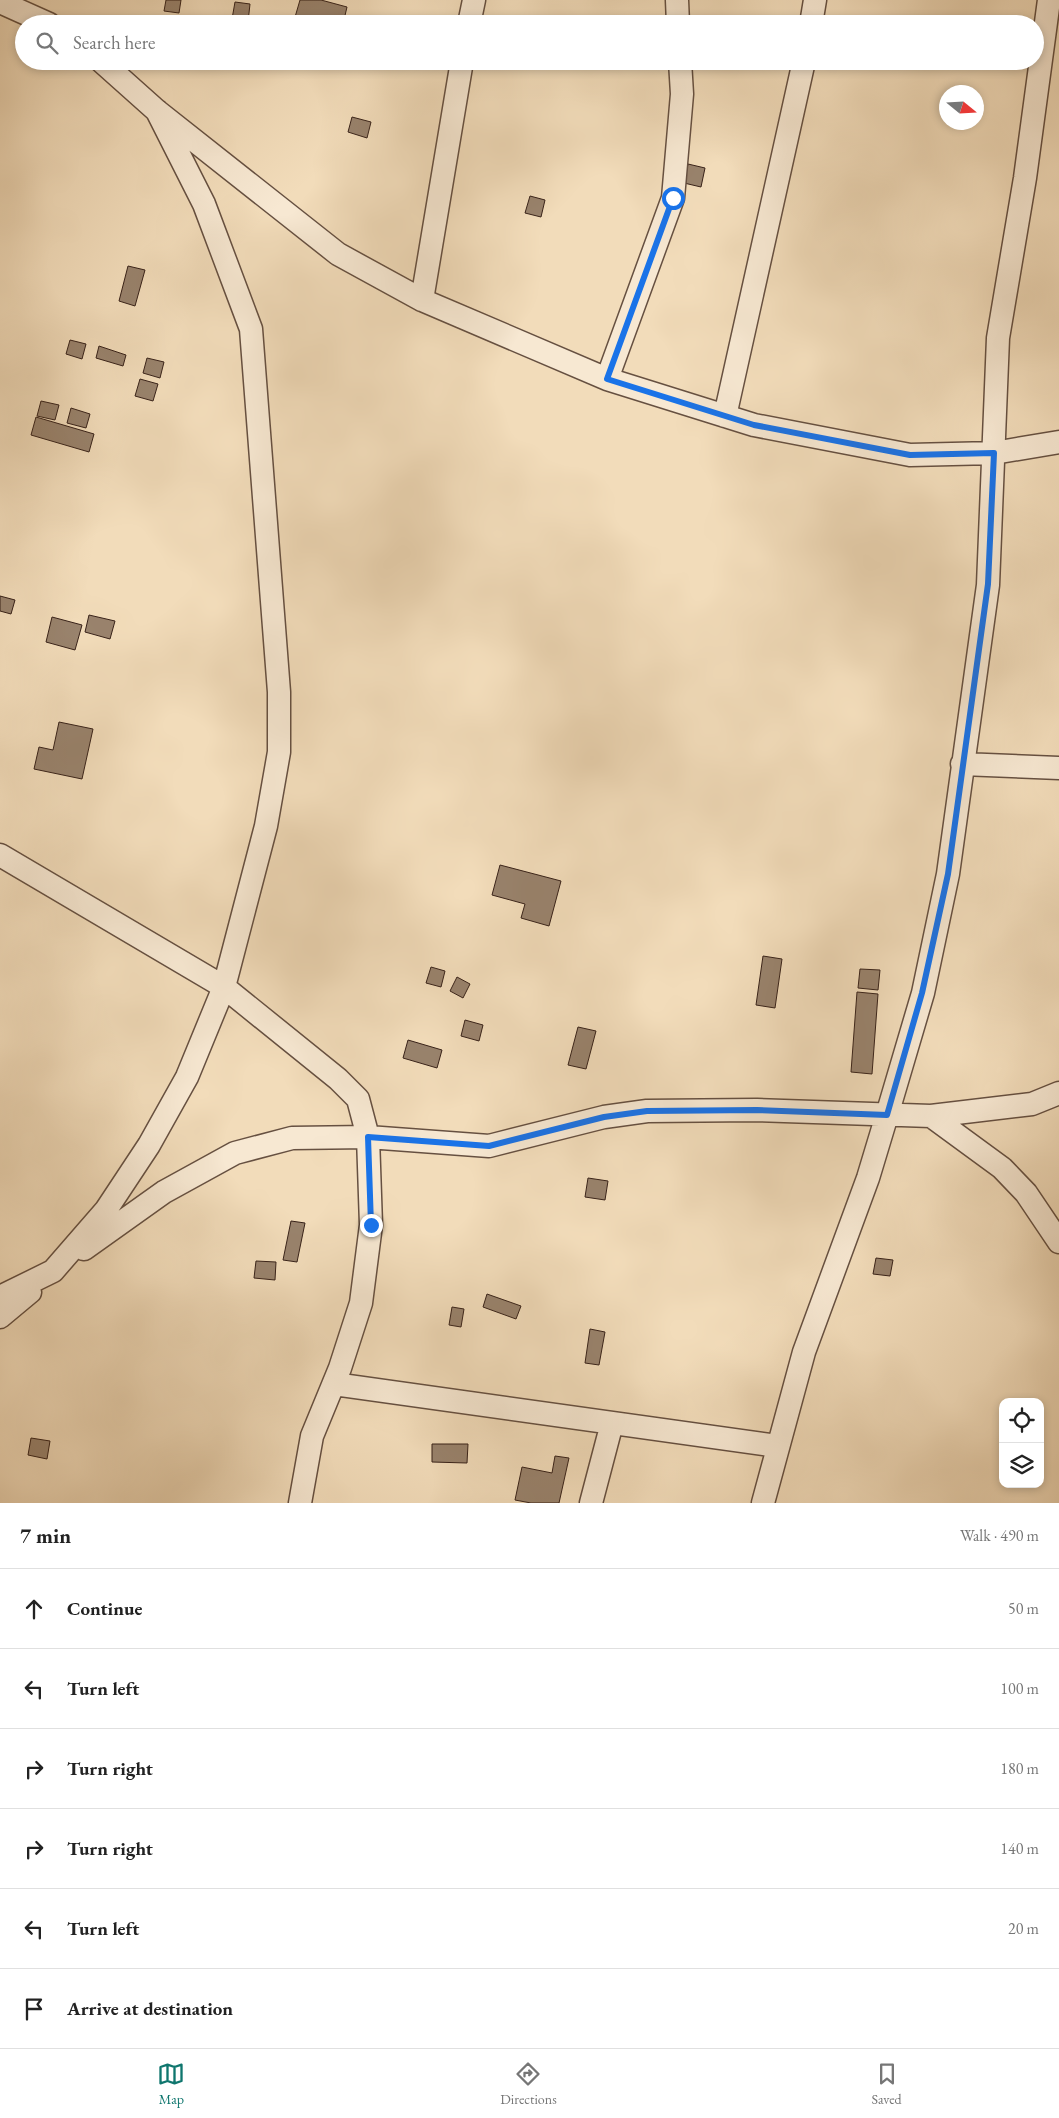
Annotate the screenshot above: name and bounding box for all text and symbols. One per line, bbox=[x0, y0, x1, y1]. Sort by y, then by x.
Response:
search box bbox=[15, 15, 1044, 70]
icon: search bbox=[33, 29, 61, 57]
text: Search here bbox=[73, 30, 155, 55]
north arrow bbox=[939, 85, 984, 130]
route start bbox=[662, 187, 685, 210]
route end bbox=[360, 1214, 383, 1237]
map controls bbox=[999, 1398, 1044, 1488]
button: locate bbox=[999, 1398, 1044, 1443]
button: layers bbox=[999, 1443, 1044, 1488]
text: 7 min bbox=[20, 1522, 71, 1549]
text: Walk · 490 m bbox=[960, 1525, 1039, 1546]
icon: ahead bbox=[20, 1595, 48, 1623]
text: Continue bbox=[67, 1596, 142, 1621]
text: 50 m bbox=[1008, 1598, 1039, 1619]
icon: left bbox=[20, 1675, 48, 1703]
text: Turn left bbox=[67, 1676, 139, 1701]
text: 100 m bbox=[1000, 1678, 1039, 1699]
icon: right bbox=[20, 1755, 48, 1783]
text: Turn right bbox=[67, 1756, 153, 1781]
text: 180 m bbox=[1000, 1758, 1039, 1779]
icon: right bbox=[20, 1835, 48, 1863]
text: Turn right bbox=[67, 1836, 153, 1861]
text: 140 m bbox=[1000, 1838, 1039, 1859]
icon: left bbox=[20, 1915, 48, 1943]
text: Turn left bbox=[67, 1916, 139, 1941]
text: 20 m bbox=[1008, 1918, 1039, 1939]
icon: arrive bbox=[20, 1995, 48, 2023]
text: Arrive at destination bbox=[67, 1996, 233, 2021]
tab: Map bbox=[157, 2060, 185, 2108]
tab: Directions bbox=[500, 2060, 557, 2108]
tab: Saved bbox=[872, 2060, 902, 2108]

